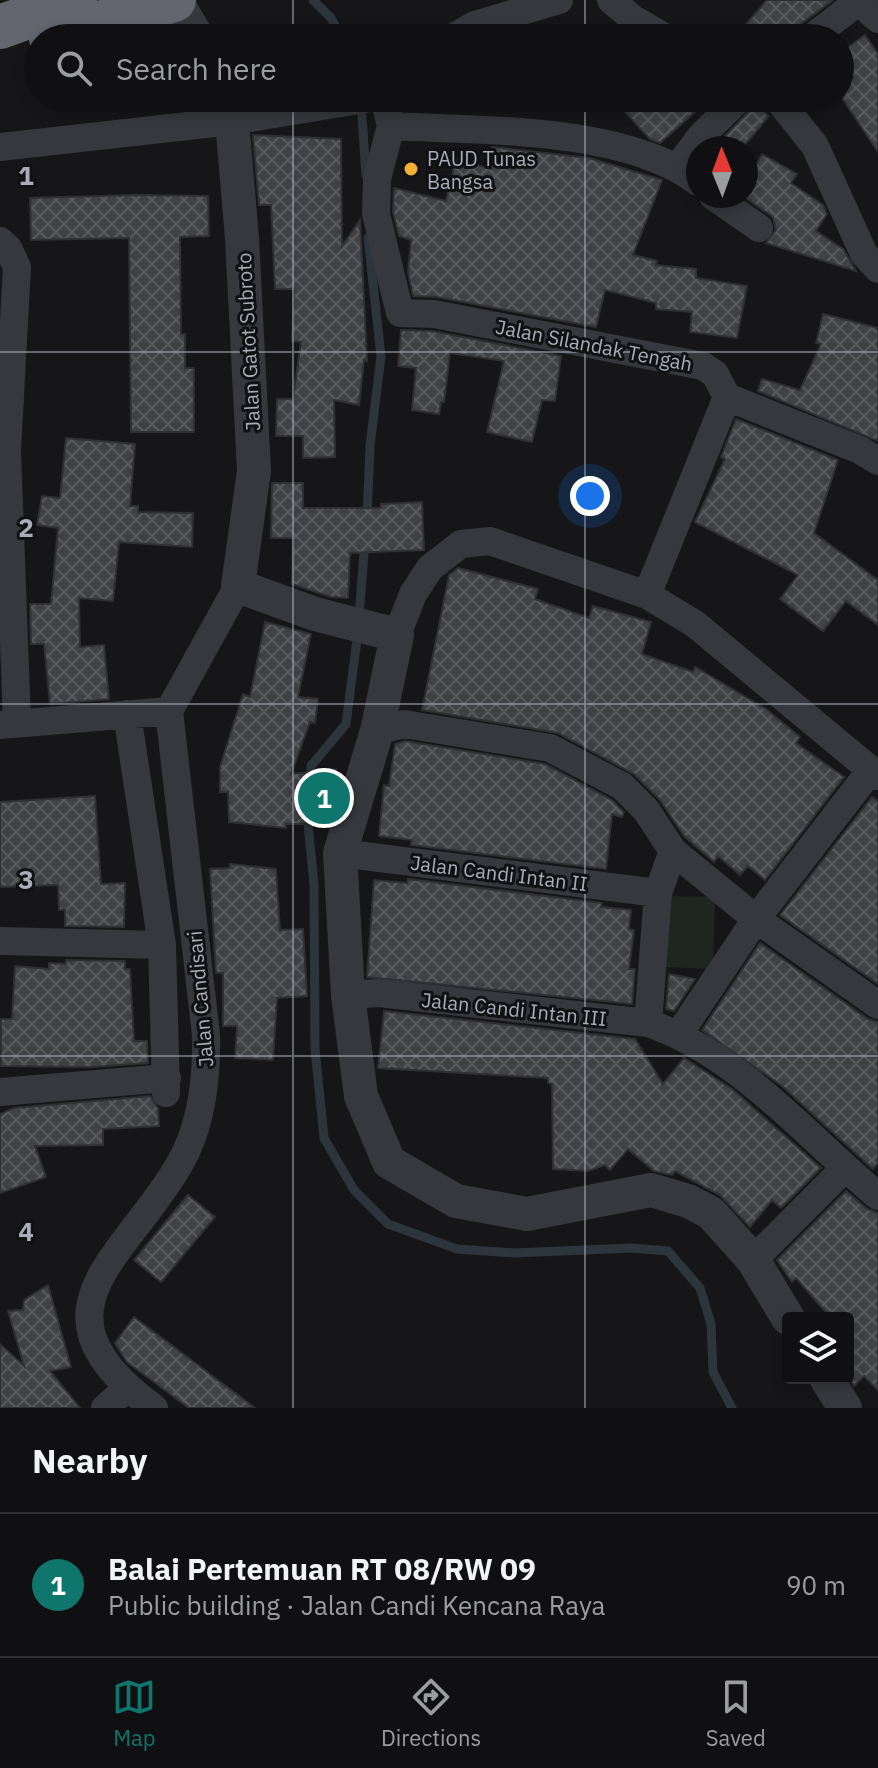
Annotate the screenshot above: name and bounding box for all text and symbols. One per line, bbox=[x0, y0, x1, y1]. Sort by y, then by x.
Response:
search box bbox=[24, 24, 854, 112]
icon: search bbox=[52, 46, 96, 90]
text: Search here bbox=[116, 49, 277, 88]
north arrow bbox=[686, 136, 758, 208]
place label: PAUD Tunas Bangsa bbox=[427, 145, 536, 195]
text: 1 bbox=[18, 158, 34, 192]
marker: PAUD Tunas Bangsa bbox=[402, 160, 420, 178]
street label: Jalan Gatot Subroto bbox=[230, 252, 266, 432]
street label: Jalan Silandak Tengah bbox=[493, 313, 695, 377]
your location bbox=[570, 476, 610, 516]
text: 2 bbox=[18, 510, 34, 544]
pin: 1 bbox=[298, 768, 350, 828]
street label: Jalan Candi Intan II bbox=[409, 849, 589, 897]
text: 3 bbox=[18, 862, 34, 896]
street label: Jalan Candisari bbox=[181, 930, 219, 1068]
street label: Jalan Candi Intan III bbox=[420, 986, 608, 1032]
text: 4 bbox=[18, 1214, 34, 1248]
map controls bbox=[782, 1312, 854, 1384]
button: layers bbox=[782, 1312, 854, 1384]
text: Nearby bbox=[32, 1438, 147, 1482]
text: Balai Pertemuan RT 08/RW 09 bbox=[108, 1549, 536, 1588]
text: 1 bbox=[50, 1568, 66, 1602]
text: 90 m bbox=[786, 1568, 846, 1602]
text: Public building · Jalan Candi Kencana Raya bbox=[108, 1588, 605, 1622]
tab: Map bbox=[112, 1675, 156, 1752]
tab: Directions bbox=[381, 1675, 481, 1752]
tab: Saved bbox=[706, 1675, 766, 1752]

